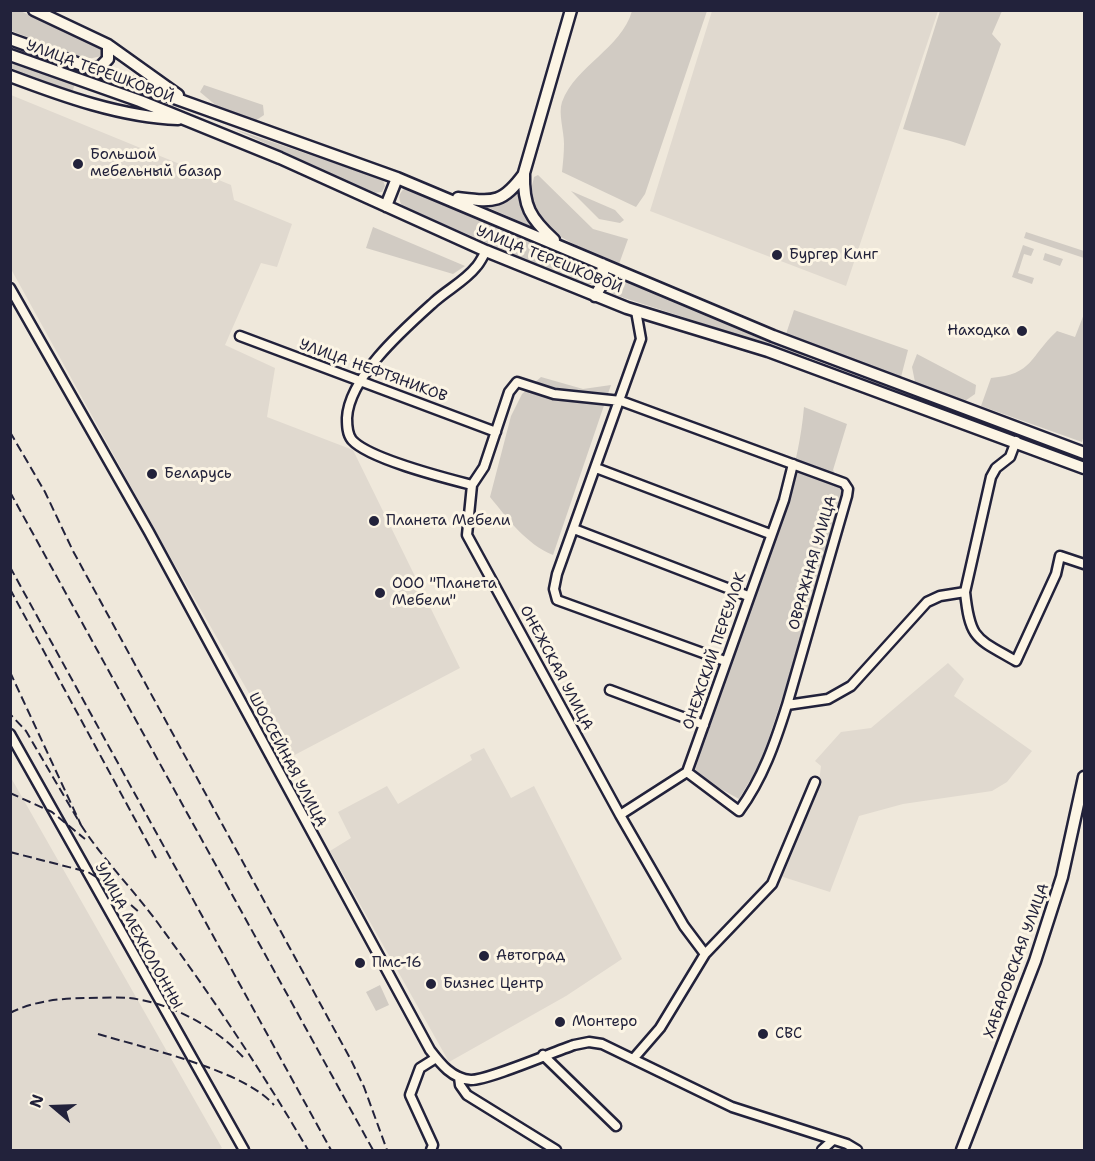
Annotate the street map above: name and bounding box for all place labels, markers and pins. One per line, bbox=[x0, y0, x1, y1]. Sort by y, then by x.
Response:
place label: Большой мебельный базар bbox=[90, 146, 222, 181]
marker: Большой мебельный базар bbox=[71, 157, 85, 171]
place label: Бургер Кинг bbox=[789, 246, 878, 264]
marker: Бургер Кинг bbox=[770, 248, 784, 262]
place label: Находка bbox=[947, 322, 1010, 340]
marker: Находка bbox=[1015, 324, 1029, 338]
place label: Беларусь bbox=[164, 465, 232, 483]
marker: Беларусь bbox=[145, 467, 159, 481]
place label: Планета Мебели bbox=[386, 512, 510, 530]
marker: Планета Мебели bbox=[367, 514, 381, 528]
place label: ООО "Планета Мебели" bbox=[392, 575, 497, 610]
marker: ООО "Планета Мебели" bbox=[373, 586, 387, 600]
place label: Автоград bbox=[496, 947, 565, 965]
marker: Автоград bbox=[477, 949, 491, 963]
place label: Пмс-16 bbox=[372, 954, 422, 972]
marker: Пмс-16 bbox=[353, 956, 367, 970]
place label: Бизнес Центр bbox=[443, 975, 544, 993]
marker: Бизнес Центр bbox=[424, 977, 438, 991]
place label: Монтеро bbox=[572, 1013, 637, 1031]
marker: Монтеро bbox=[553, 1015, 567, 1029]
place label: СВС bbox=[775, 1025, 802, 1043]
marker: СВС bbox=[756, 1027, 770, 1041]

